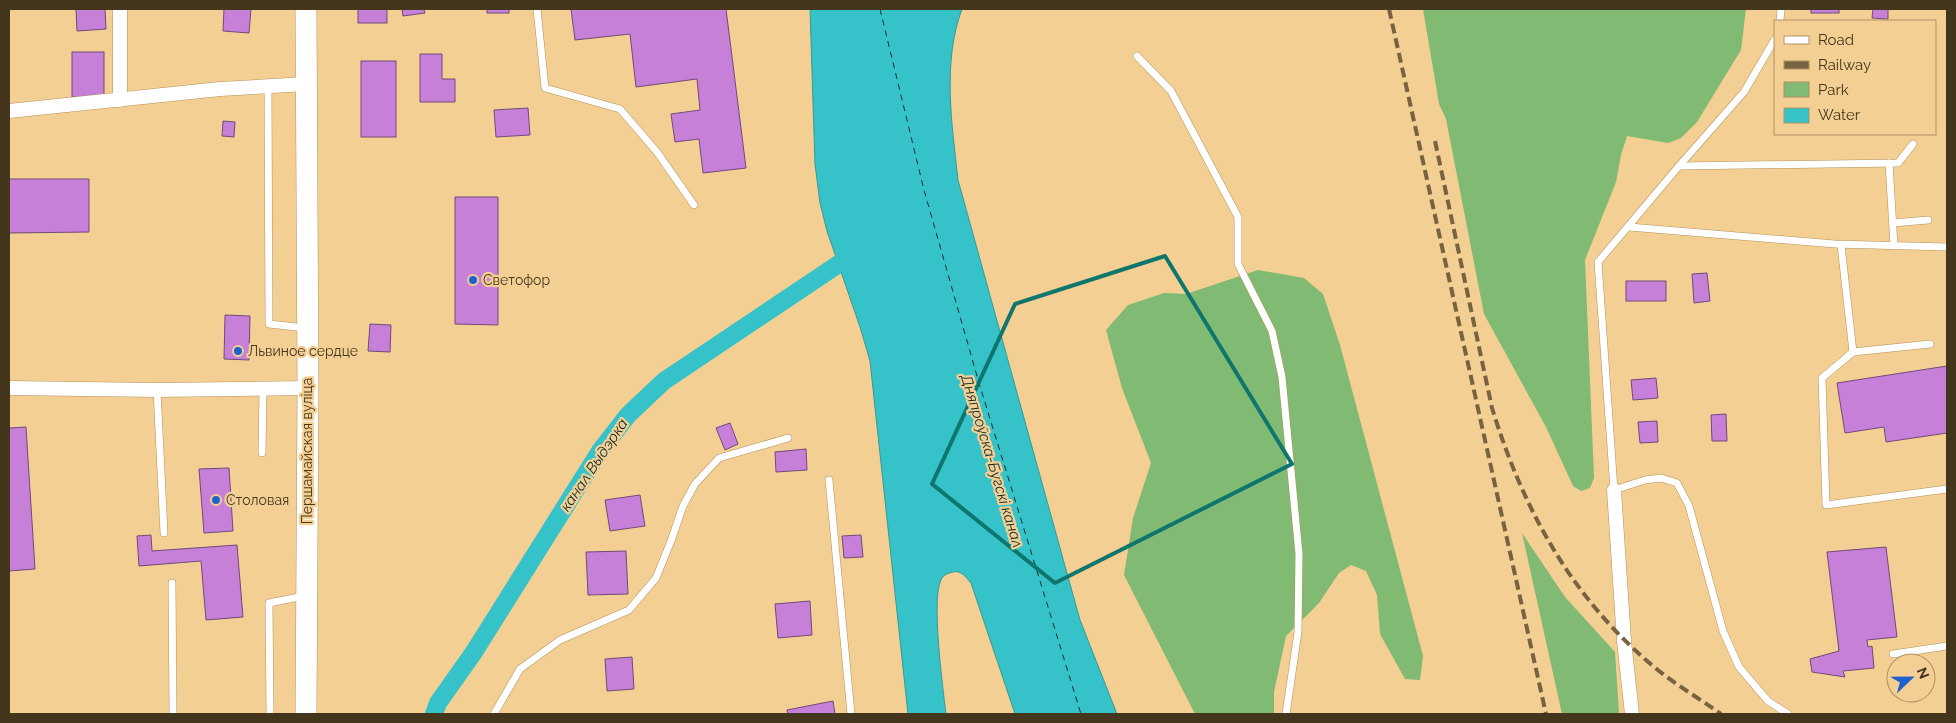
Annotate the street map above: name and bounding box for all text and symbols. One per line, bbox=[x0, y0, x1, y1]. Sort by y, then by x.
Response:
legend bbox=[1774, 20, 1936, 135]
text: Road bbox=[1818, 31, 1854, 49]
text: Railway bbox=[1818, 56, 1871, 74]
text: Park bbox=[1818, 81, 1849, 99]
text: Water bbox=[1818, 106, 1861, 124]
place label: Светофор bbox=[483, 272, 550, 288]
marker: Светофор bbox=[467, 274, 479, 286]
place label: Львиное сердце bbox=[248, 343, 358, 359]
marker: Львиное сердце bbox=[232, 345, 244, 357]
water label: Дняпроўска-Бугскі канал bbox=[957, 371, 1027, 550]
street label: Першамайская вуліца bbox=[299, 378, 315, 524]
water label: канал Выдэрка bbox=[556, 415, 632, 515]
place label: Столовая bbox=[226, 492, 289, 508]
marker: Столовая bbox=[210, 494, 222, 506]
north arrow bbox=[1886, 653, 1936, 703]
text: N bbox=[1914, 665, 1932, 681]

